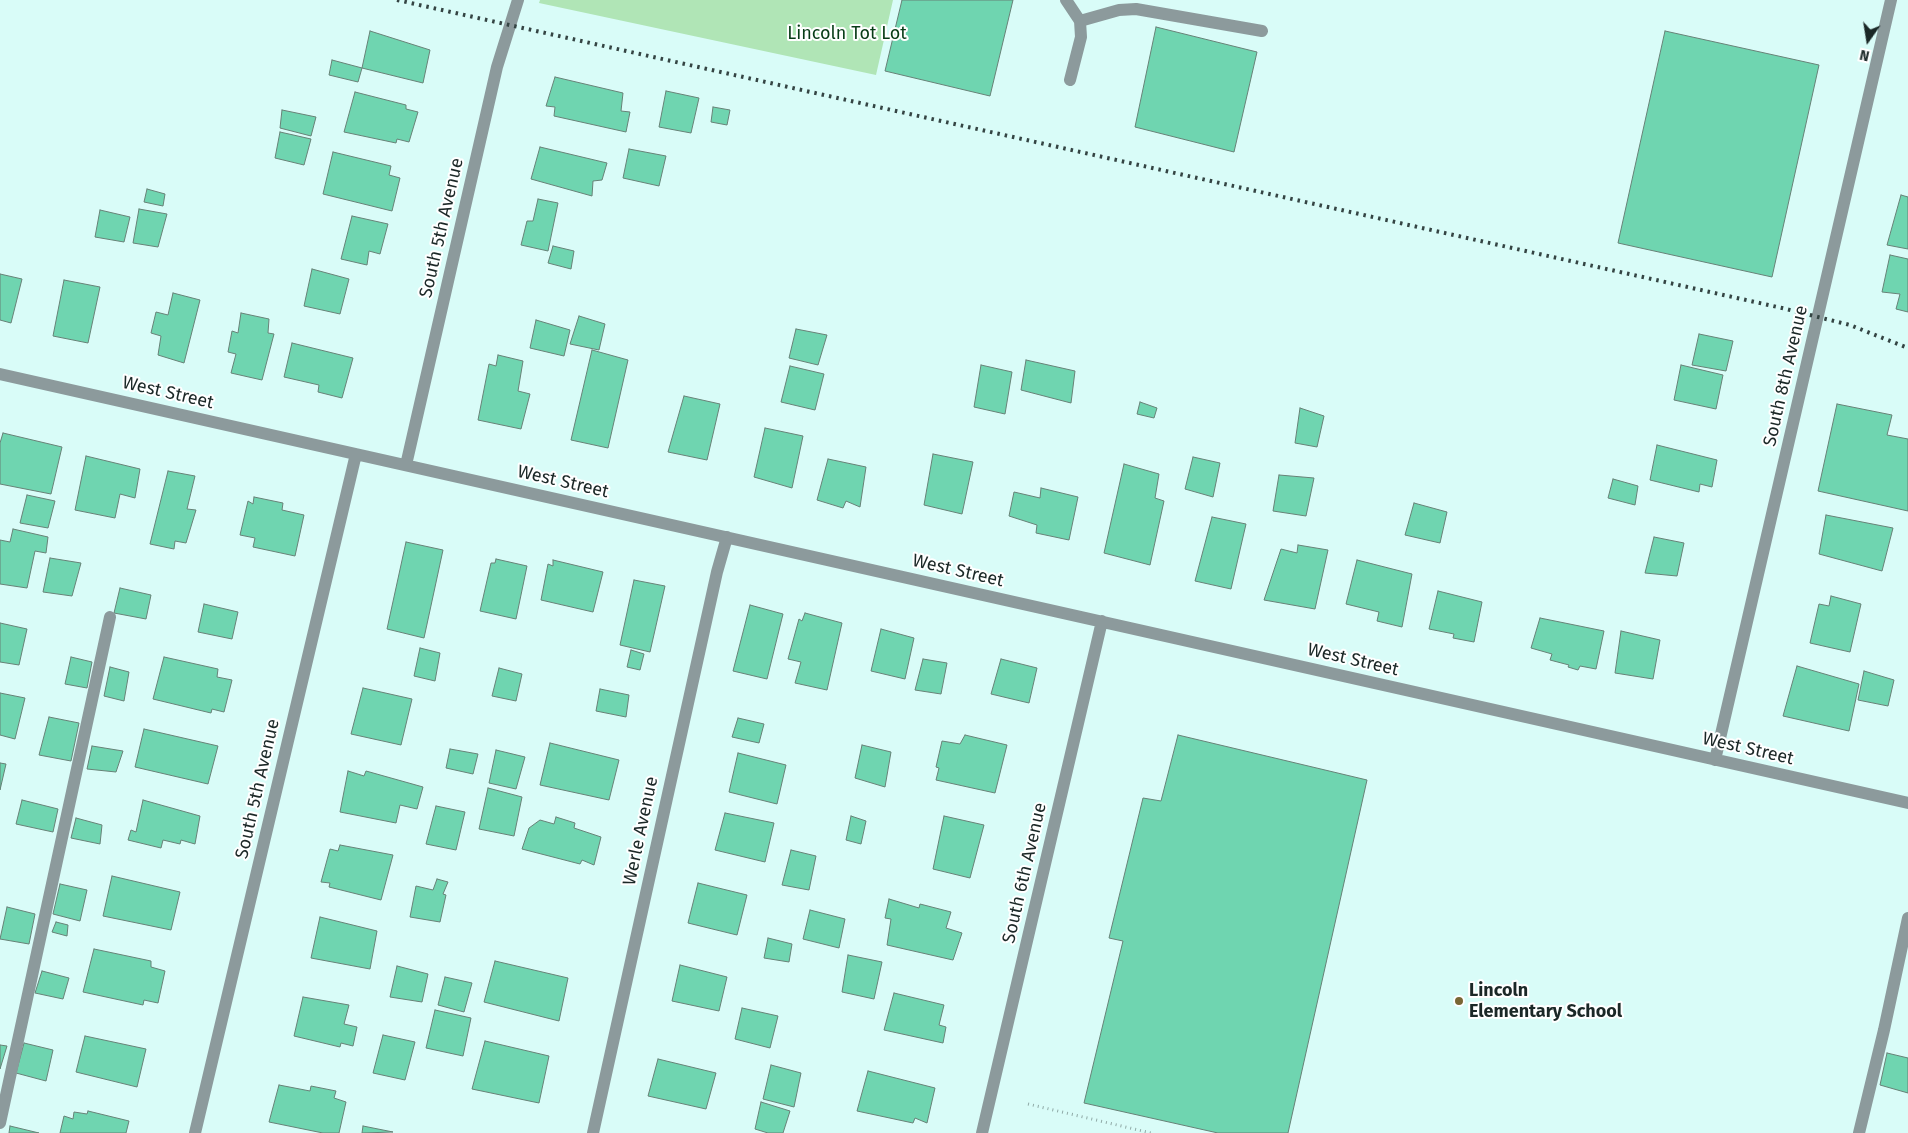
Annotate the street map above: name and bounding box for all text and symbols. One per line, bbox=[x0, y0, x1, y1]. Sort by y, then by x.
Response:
north arrow bbox=[1843, 15, 1893, 65]
park label: Lincoln Tot Lot bbox=[787, 23, 907, 45]
text: N bbox=[1858, 46, 1871, 64]
street label: South 5th Avenue bbox=[415, 156, 469, 300]
street label: South 8th Avenue bbox=[1759, 303, 1813, 449]
street label: West Street bbox=[120, 372, 216, 414]
street label: West Street bbox=[515, 461, 611, 503]
street label: West Street bbox=[910, 550, 1006, 592]
street label: West Street bbox=[1305, 639, 1401, 681]
street label: South 5th Avenue bbox=[231, 717, 285, 861]
street label: West Street bbox=[1700, 728, 1796, 770]
street label: Werle Avenue bbox=[619, 774, 663, 888]
street label: South 6th Avenue bbox=[998, 801, 1052, 945]
place label: Lincoln Elementary School bbox=[1469, 980, 1622, 1022]
marker: Lincoln Elementary School bbox=[1453, 995, 1465, 1007]

